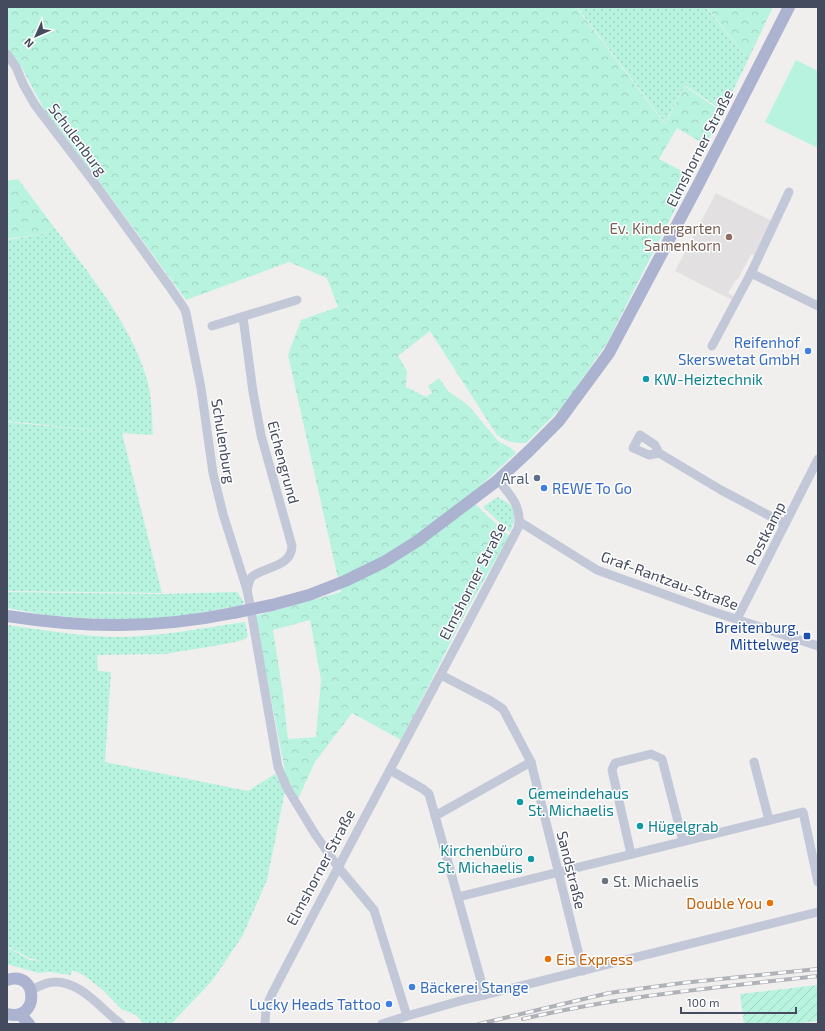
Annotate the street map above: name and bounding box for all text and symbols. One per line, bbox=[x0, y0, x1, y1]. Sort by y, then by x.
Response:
north arrow bbox=[16, 16, 56, 56]
text: N bbox=[21, 36, 36, 51]
street label: Elmshorner Straße bbox=[662, 86, 736, 210]
street label: Schulenburg bbox=[45, 99, 111, 179]
place label: Ev. Kindergarten Samenkorn bbox=[609, 219, 721, 254]
marker: Ev. Kindergarten Samenkorn bbox=[724, 232, 734, 242]
place label: Reifenhof Skerswetat GmbH bbox=[678, 333, 800, 368]
marker: Reifenhof Skerswetat GmbH bbox=[803, 346, 813, 356]
place label: KW-Heiztechnik bbox=[654, 370, 763, 388]
marker: KW-Heiztechnik bbox=[641, 374, 651, 384]
street label: Schulenburg bbox=[208, 397, 240, 485]
street label: Eichengrund bbox=[264, 419, 304, 505]
place label: Aral bbox=[501, 469, 530, 487]
marker: Aral bbox=[532, 473, 542, 483]
place label: REWE To Go bbox=[552, 479, 632, 497]
marker: REWE To Go bbox=[539, 483, 549, 493]
street label: Postkamp bbox=[741, 498, 789, 568]
street label: Elmshorner Straße bbox=[435, 519, 509, 643]
street label: Graf-Rantzau-Straße bbox=[599, 547, 741, 613]
place label: Breitenburg, Mittelweg bbox=[715, 618, 800, 653]
marker: Breitenburg, Mittelweg bbox=[802, 631, 812, 641]
place label: Gemeindehaus St. Michaelis bbox=[528, 784, 629, 819]
marker: Gemeindehaus St. Michaelis bbox=[515, 797, 525, 807]
street label: Elmshorner Straße bbox=[282, 806, 358, 928]
place label: Hügelgrab bbox=[648, 817, 719, 835]
marker: Hügelgrab bbox=[635, 821, 645, 831]
street label: Sandstraße bbox=[554, 829, 590, 911]
place label: Kirchenbüro St. Michaelis bbox=[437, 841, 523, 876]
marker: Kirchenbüro St. Michaelis bbox=[526, 854, 536, 864]
place label: St. Michaelis bbox=[613, 872, 699, 890]
marker: St. Michaelis bbox=[600, 876, 610, 886]
place label: Double You bbox=[686, 894, 762, 912]
marker: Double You bbox=[765, 898, 775, 908]
place label: Eis Express bbox=[556, 950, 633, 968]
marker: Eis Express bbox=[543, 954, 553, 964]
place label: Bäckerei Stange bbox=[420, 978, 529, 996]
marker: Bäckerei Stange bbox=[407, 982, 417, 992]
scale bar bbox=[681, 989, 796, 1015]
place label: Lucky Heads Tattoo bbox=[249, 995, 381, 1013]
text: 100 m bbox=[687, 995, 719, 1009]
marker: Lucky Heads Tattoo bbox=[384, 999, 394, 1009]

